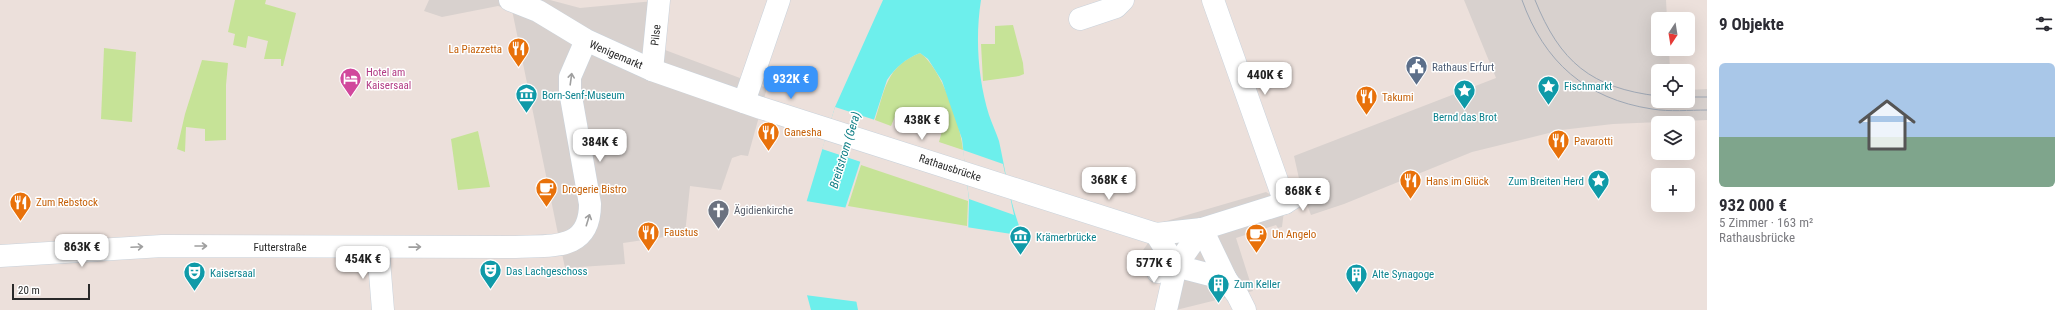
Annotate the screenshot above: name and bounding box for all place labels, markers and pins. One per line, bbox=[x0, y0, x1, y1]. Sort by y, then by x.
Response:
restaurant icon: La Piazzetta bbox=[505, 36, 531, 69]
place label: La Piazzetta bbox=[449, 43, 502, 56]
public building icon: Rathaus Erfurt bbox=[1404, 54, 1430, 87]
place label: Rathaus Erfurt bbox=[1432, 61, 1494, 74]
pin: 440K € bbox=[1232, 62, 1298, 96]
hotel icon: Hotel am Kaisersaal bbox=[338, 65, 364, 98]
place label: Hotel am Kaisersaal bbox=[366, 66, 411, 92]
pin: 932K € bbox=[758, 66, 824, 100]
place icon: Fischmarkt bbox=[1536, 73, 1562, 106]
place icon: Bernd das Brot bbox=[1452, 78, 1478, 111]
place label: Fischmarkt bbox=[1564, 80, 1612, 93]
museum icon: Born-Senf-Museum bbox=[514, 82, 540, 115]
restaurant icon: Takumi bbox=[1353, 84, 1379, 117]
place label: Born-Senf-Museum bbox=[542, 89, 625, 102]
place label: Takumi bbox=[1382, 91, 1413, 104]
pin: 438K € bbox=[889, 107, 955, 141]
place label: Bernd das Brot bbox=[1433, 111, 1497, 124]
restaurant icon: Ganesha bbox=[756, 119, 782, 152]
place label: Ganesha bbox=[784, 126, 822, 139]
restaurant icon: Pavarotti bbox=[1545, 128, 1571, 161]
pin: 384K € bbox=[567, 129, 633, 163]
place label: Pavarotti bbox=[1574, 135, 1613, 148]
pin: 368K € bbox=[1076, 167, 1142, 201]
restaurant icon: Hans im Glück bbox=[1398, 168, 1424, 201]
place icon: Zum Breiten Herd bbox=[1586, 168, 1612, 201]
place label: Hans im Glück bbox=[1426, 175, 1489, 188]
place label: Zum Breiten Herd bbox=[1508, 175, 1584, 188]
cafe icon: Drogerie Bistro bbox=[534, 176, 560, 209]
pin: 868K € bbox=[1270, 178, 1336, 212]
place label: Drogerie Bistro bbox=[562, 183, 627, 196]
restaurant icon: Zum Rebstock bbox=[7, 189, 33, 222]
place label: Zum Rebstock bbox=[36, 196, 98, 209]
church icon: Ägidienkirche bbox=[705, 197, 731, 230]
place label: Ägidienkirche bbox=[734, 204, 793, 217]
restaurant icon: Faustus bbox=[636, 219, 662, 252]
cafe icon: Un Angelo bbox=[1243, 221, 1269, 254]
museum icon: Krämerbrücke bbox=[1007, 224, 1033, 257]
place label: Faustus bbox=[664, 226, 698, 239]
place label: Un Angelo bbox=[1272, 228, 1317, 241]
place label: Krämerbrücke bbox=[1036, 231, 1096, 244]
pin: 863K € bbox=[49, 234, 115, 268]
pin: 454K € bbox=[330, 246, 396, 280]
pin: 577K € bbox=[1121, 250, 1187, 284]
theatre icon: Das Lachgeschoss bbox=[477, 258, 503, 291]
theatre icon: Kaisersaal bbox=[181, 260, 207, 293]
building icon: Alte Synagoge bbox=[1344, 261, 1370, 294]
place label: Das Lachgeschoss bbox=[506, 265, 588, 278]
place label: Kaisersaal bbox=[210, 267, 255, 280]
place label: Alte Synagoge bbox=[1372, 268, 1434, 281]
building icon: Zum Keller bbox=[1206, 271, 1232, 304]
place label: Zum Keller bbox=[1234, 278, 1281, 291]

